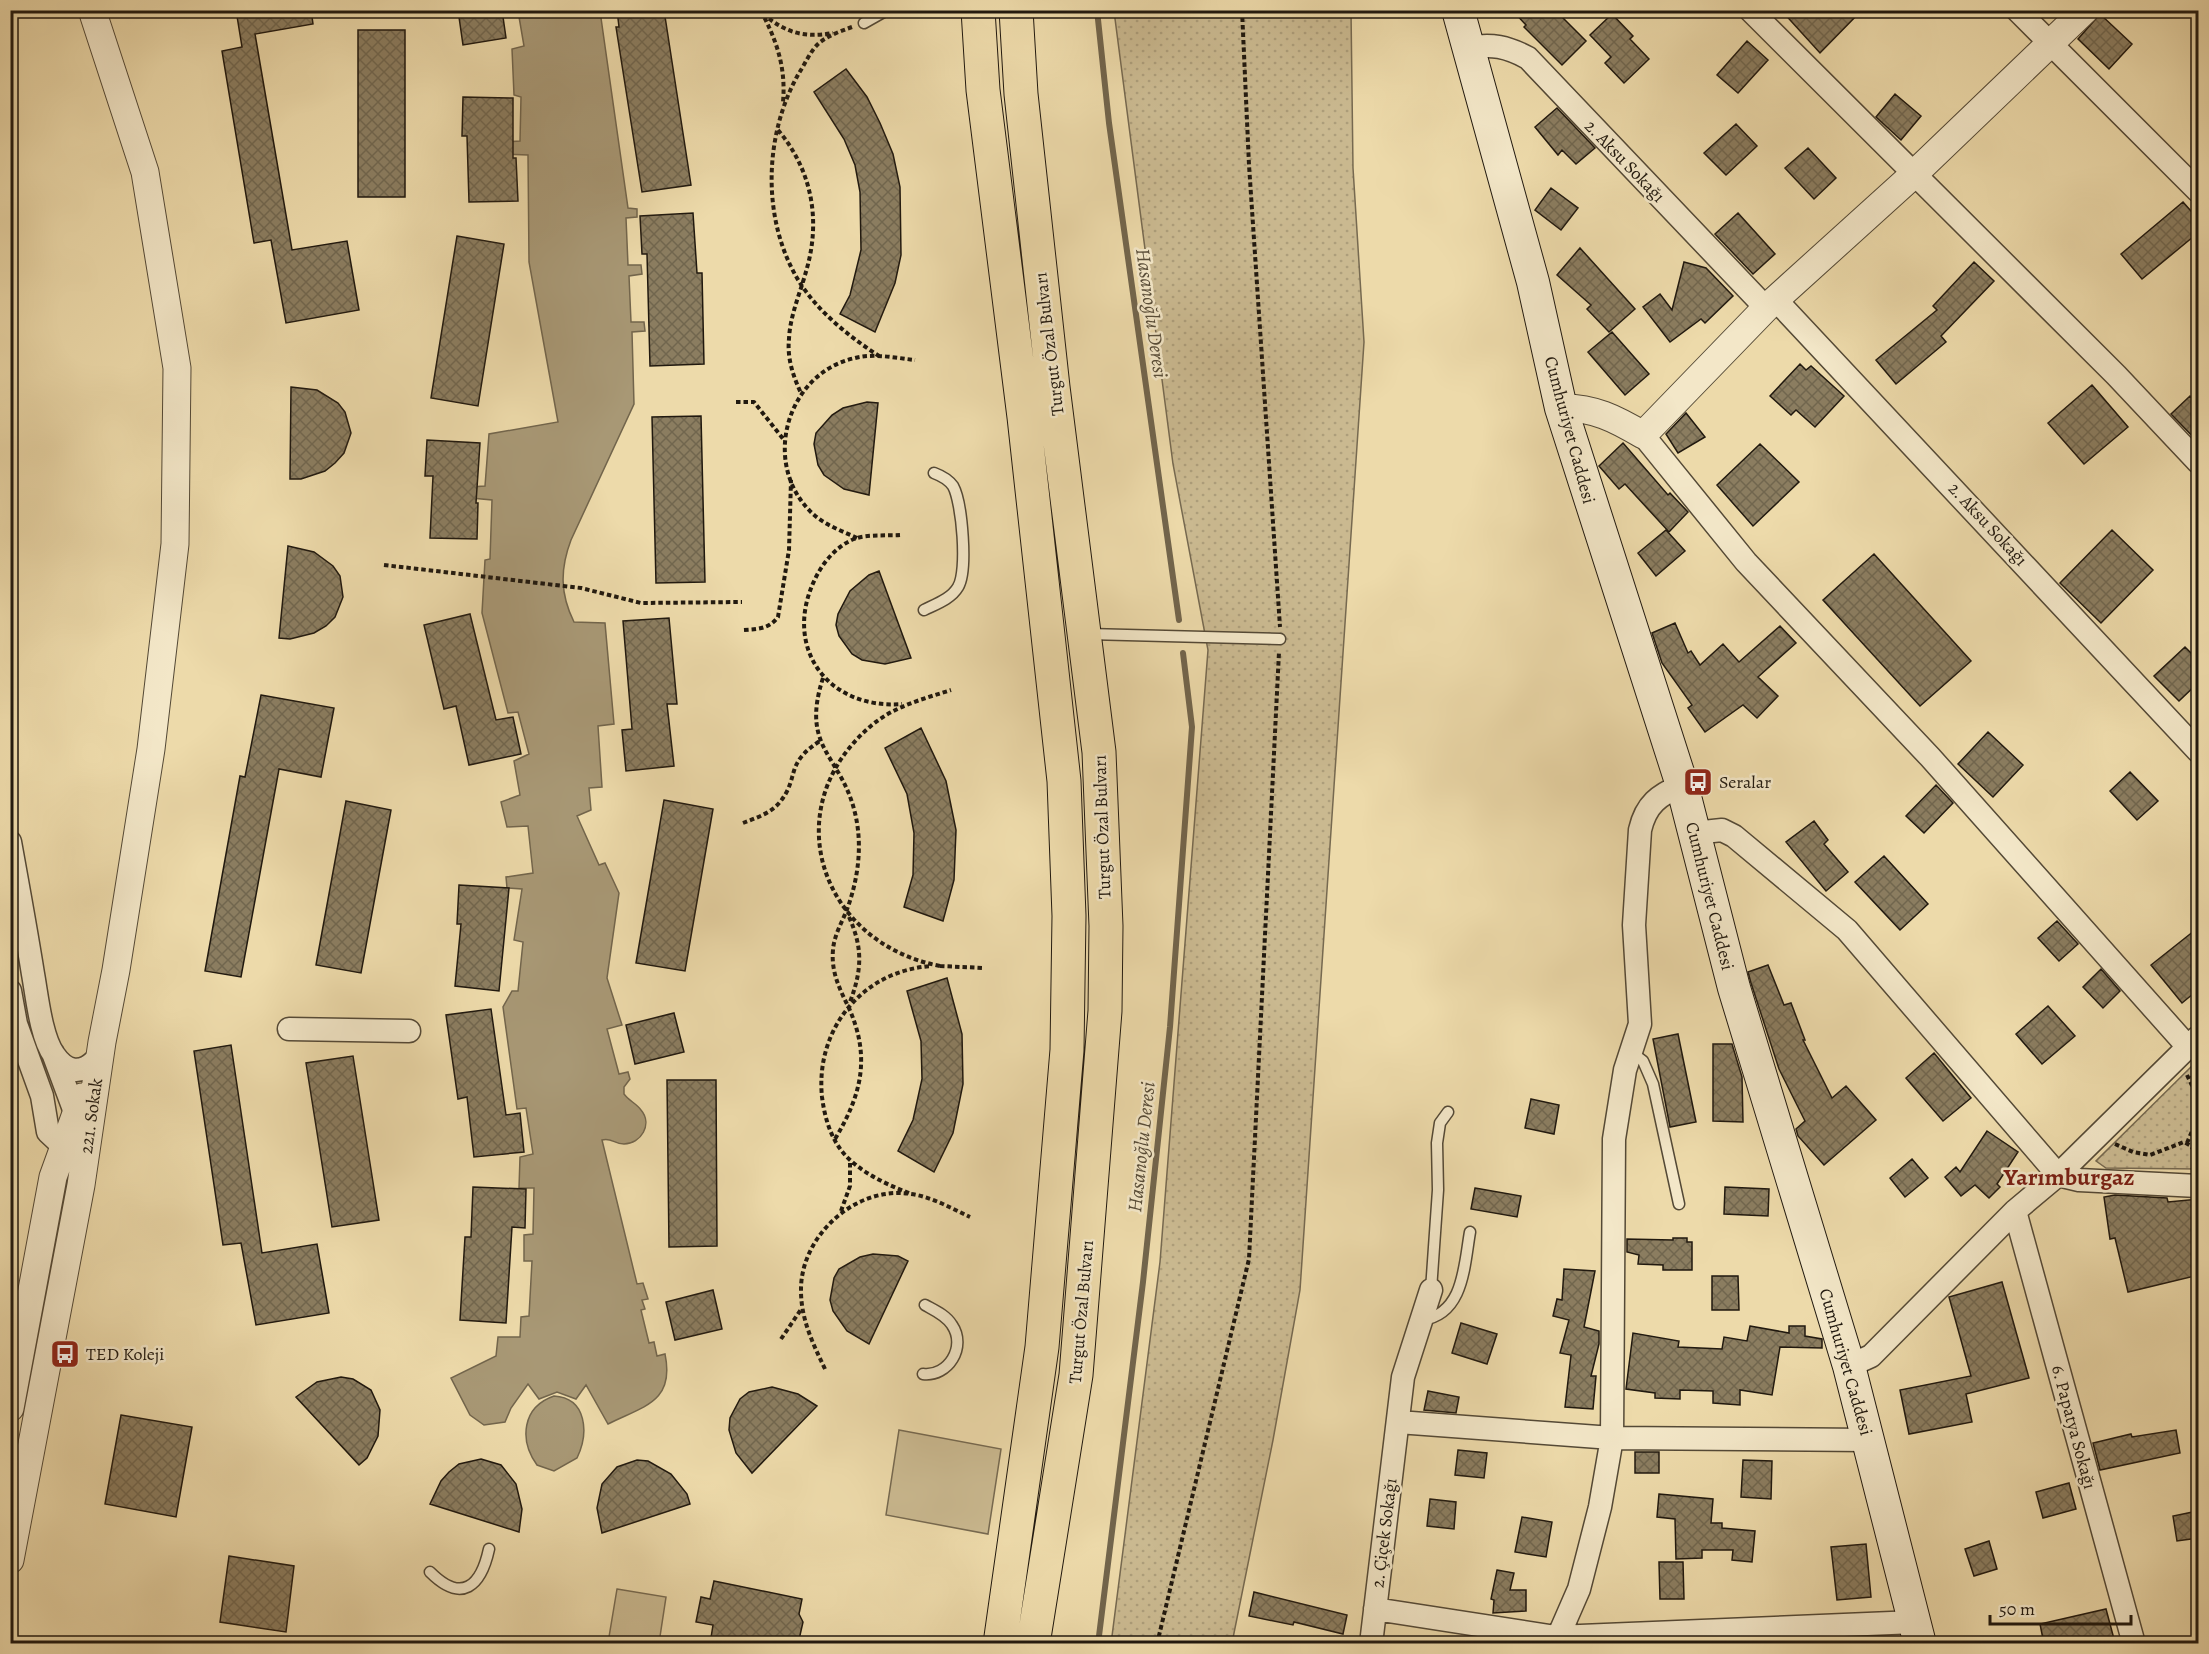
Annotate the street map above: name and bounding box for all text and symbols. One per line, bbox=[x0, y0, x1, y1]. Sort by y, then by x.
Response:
street label: 2. Aksu Sokağı bbox=[1580, 115, 1670, 207]
water label: Hasanoğlu Deresi bbox=[1129, 246, 1174, 380]
street label: Turgut Özal Bulvarı bbox=[1028, 271, 1070, 417]
street label: Cumhuriyet Caddesi bbox=[1539, 353, 1601, 507]
street label: 2. Aksu Sokağı bbox=[1943, 477, 2033, 571]
street label: Turgut Özal Bulvarı bbox=[1087, 755, 1117, 899]
bus stop icon: Seralar bbox=[1682, 766, 1714, 798]
place label: Seralar bbox=[1719, 770, 1771, 794]
street label: Cumhuriyet Caddesi bbox=[1680, 819, 1740, 973]
street label: 221. Sokak bbox=[74, 1077, 108, 1155]
water label: Hasanoğlu Deresi bbox=[1121, 1081, 1162, 1214]
district label: Yarımburgaz bbox=[2002, 1161, 2135, 1193]
street label: Turgut Özal Bulvarı bbox=[1063, 1239, 1099, 1385]
street label: Cumhuriyet Caddesi bbox=[1814, 1286, 1878, 1438]
bus stop icon: TED Koleji bbox=[49, 1338, 81, 1370]
place label: TED Koleji bbox=[86, 1342, 164, 1366]
street label: 6. Papatya Sokağı bbox=[2046, 1362, 2102, 1492]
street label: 2. Çiçek Sokağı bbox=[1365, 1477, 1403, 1589]
scale bar bbox=[1990, 1588, 2131, 1626]
text: 50 m bbox=[1999, 1597, 2035, 1621]

